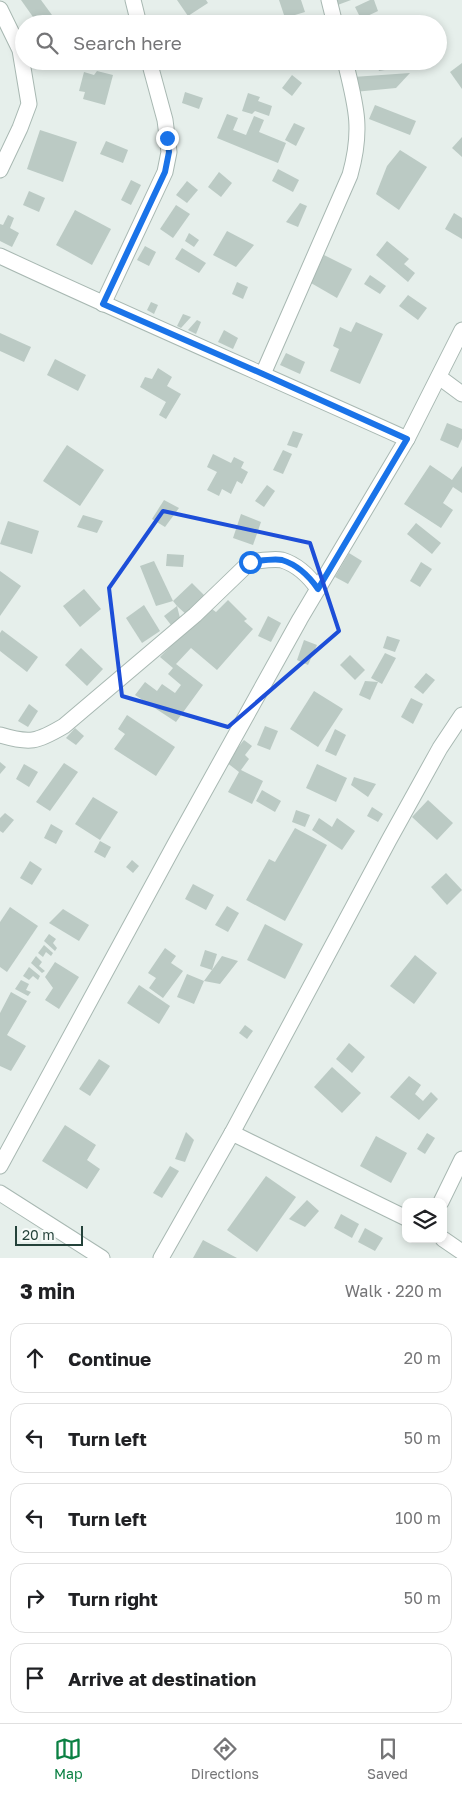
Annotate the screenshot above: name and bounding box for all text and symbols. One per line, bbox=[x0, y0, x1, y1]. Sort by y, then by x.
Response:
search box bbox=[15, 15, 447, 70]
icon: search bbox=[33, 29, 61, 57]
text: Search here bbox=[73, 31, 182, 54]
route end bbox=[156, 127, 179, 150]
route start bbox=[239, 551, 262, 574]
map controls bbox=[402, 1198, 447, 1243]
button: layers bbox=[402, 1198, 447, 1243]
scale bar bbox=[15, 1223, 82, 1246]
text: 20 m bbox=[22, 1226, 55, 1243]
text: 3 min bbox=[20, 1278, 75, 1304]
text: Walk · 220 m bbox=[345, 1281, 442, 1301]
icon: ahead bbox=[21, 1344, 49, 1372]
text: Continue bbox=[68, 1347, 151, 1370]
text: 20 m bbox=[404, 1348, 441, 1368]
icon: left bbox=[21, 1424, 49, 1452]
text: Turn left bbox=[68, 1427, 147, 1450]
text: 50 m bbox=[404, 1428, 441, 1448]
icon: left bbox=[21, 1504, 49, 1532]
text: Turn left bbox=[68, 1507, 147, 1530]
text: 100 m bbox=[395, 1508, 441, 1528]
icon: right bbox=[21, 1584, 49, 1612]
text: Turn right bbox=[68, 1587, 158, 1610]
text: 50 m bbox=[404, 1588, 441, 1608]
icon: arrive bbox=[21, 1664, 49, 1692]
text: Arrive at destination bbox=[68, 1667, 256, 1690]
tab: Map bbox=[54, 1735, 83, 1782]
tab: Directions bbox=[191, 1735, 259, 1782]
tab: Saved bbox=[367, 1735, 408, 1782]

